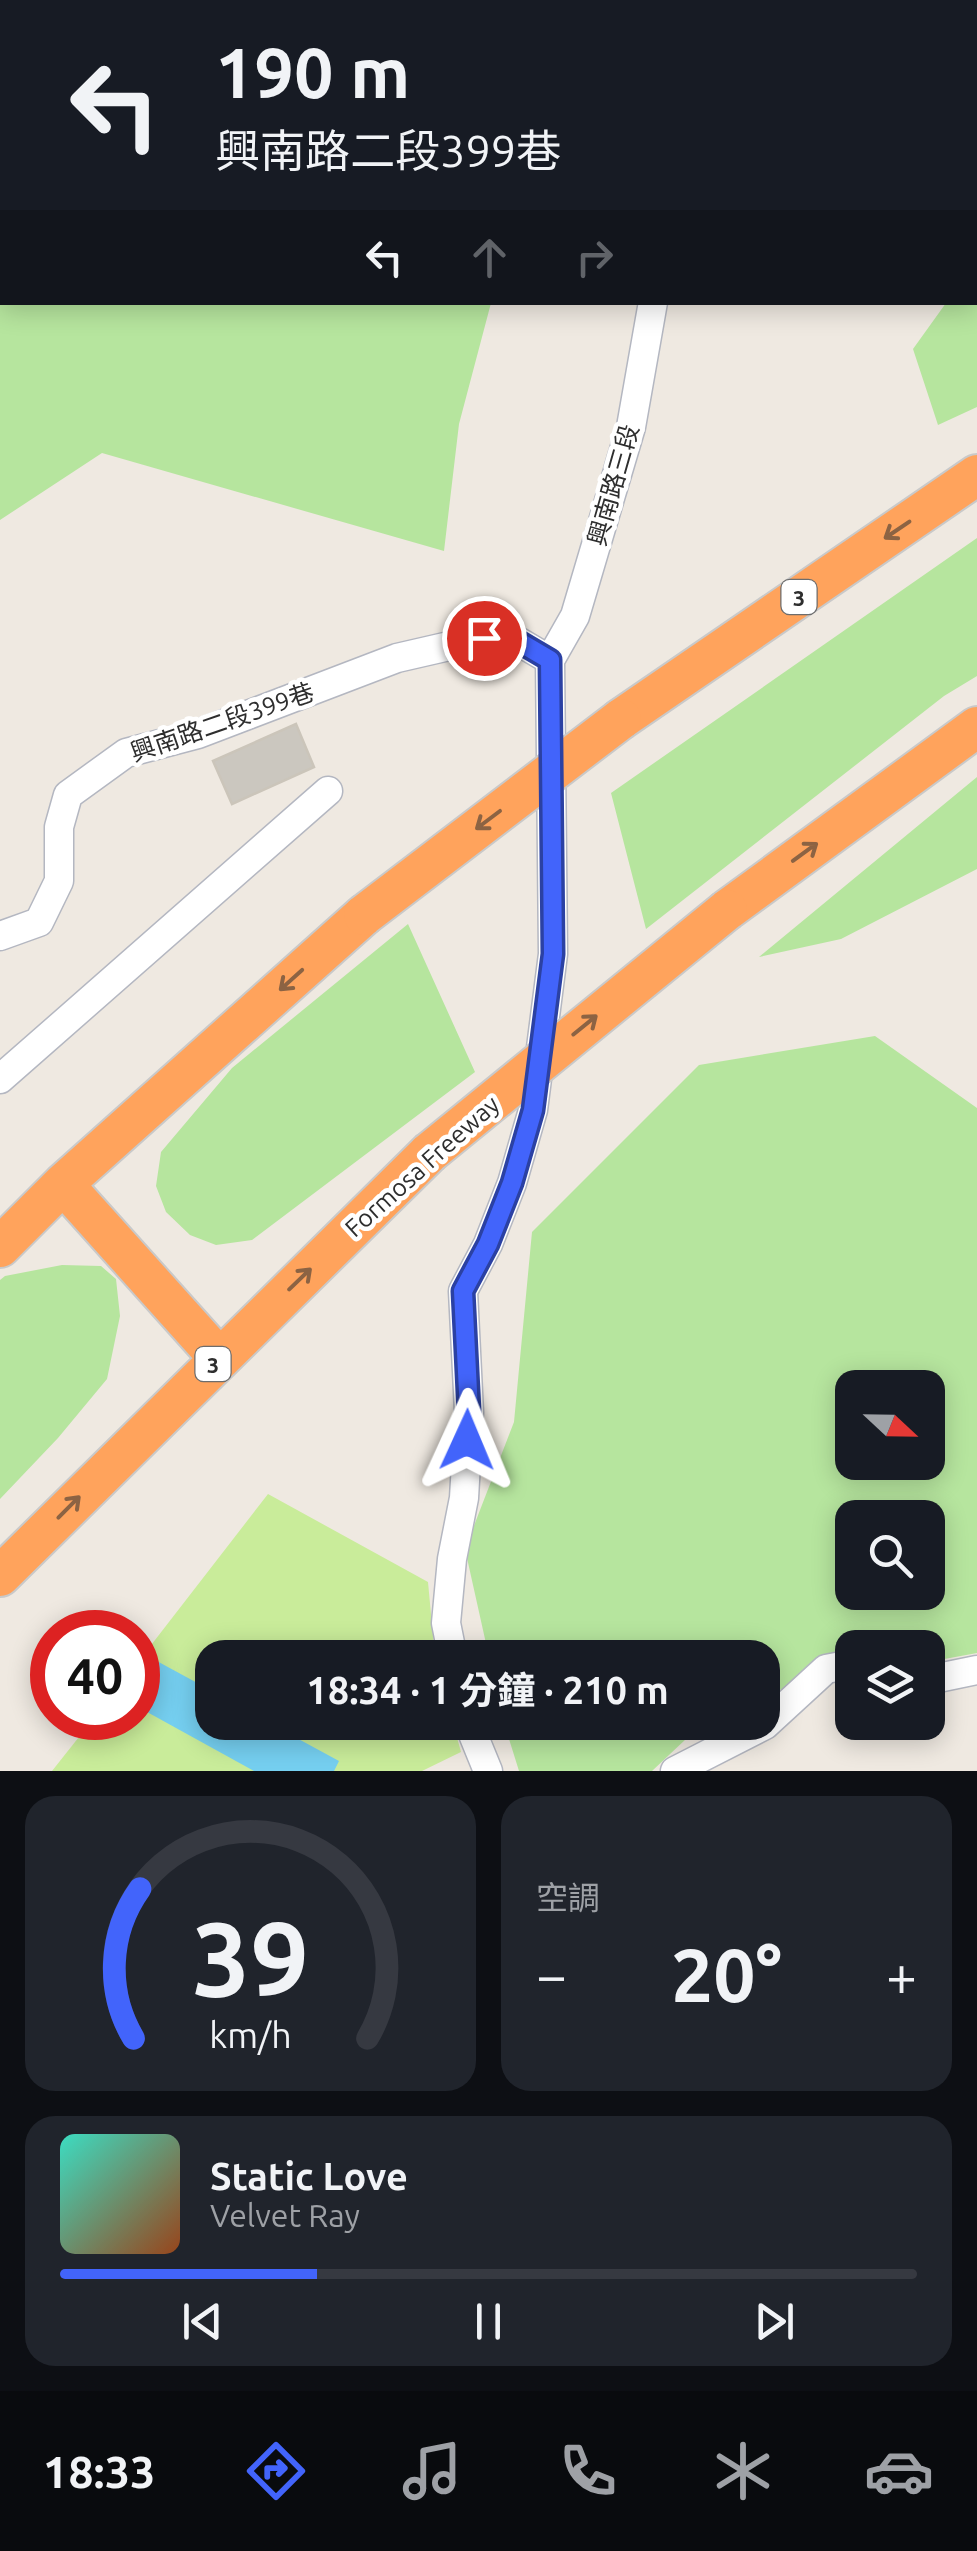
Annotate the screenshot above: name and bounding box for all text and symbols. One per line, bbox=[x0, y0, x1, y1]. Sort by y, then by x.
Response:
text: 190 m bbox=[215, 33, 410, 111]
icon: left bbox=[50, 40, 180, 170]
text: 興南路二段399巷 bbox=[215, 125, 561, 176]
icon: left bbox=[357, 230, 412, 285]
icon: ahead bbox=[462, 230, 517, 285]
icon: right bbox=[567, 230, 622, 285]
street label: 興南路三段 bbox=[582, 421, 644, 549]
one-way arrow bbox=[883, 519, 911, 540]
road number: 3 bbox=[782, 580, 816, 614]
pin bbox=[442, 596, 527, 681]
icon: arrive bbox=[457, 611, 512, 666]
street label: 興南路二段399巷 bbox=[127, 677, 317, 767]
one-way arrow bbox=[475, 810, 502, 831]
one-way arrow bbox=[791, 842, 819, 863]
one-way arrow bbox=[279, 968, 305, 990]
one-way arrow bbox=[572, 1014, 598, 1036]
street label: Formosa Freeway bbox=[339, 1090, 505, 1242]
one-way arrow bbox=[288, 1267, 312, 1291]
road number: 3 bbox=[196, 1347, 230, 1381]
north arrow bbox=[835, 1370, 945, 1480]
map controls bbox=[835, 1370, 945, 1740]
position arrow bbox=[415, 1388, 519, 1492]
one-way arrow bbox=[56, 1496, 80, 1520]
button: search bbox=[835, 1500, 945, 1610]
speed limit sign: 40 bbox=[30, 1610, 160, 1740]
button: layers bbox=[835, 1630, 945, 1740]
text: 18:34 · 1 分鐘 · 210 m bbox=[306, 1669, 669, 1711]
text: 空調 bbox=[536, 1879, 600, 1915]
text: 39 bbox=[192, 1899, 309, 2016]
text: 20° bbox=[671, 1932, 782, 2016]
text: − bbox=[536, 1944, 567, 2005]
text: + bbox=[886, 1944, 917, 2005]
text: km/h bbox=[209, 2015, 292, 2055]
text: Static Love bbox=[210, 2155, 408, 2197]
text: Velvet Ray bbox=[210, 2197, 360, 2233]
icon: previous bbox=[175, 2294, 230, 2349]
icon: pause bbox=[461, 2294, 516, 2349]
icon: next bbox=[747, 2294, 802, 2349]
icon: directions bbox=[241, 2436, 311, 2506]
icon: music bbox=[397, 2436, 467, 2506]
icon: phone bbox=[553, 2436, 623, 2506]
icon: climate bbox=[708, 2436, 778, 2506]
icon: car bbox=[864, 2436, 934, 2506]
text: 18:33 bbox=[43, 2446, 155, 2497]

